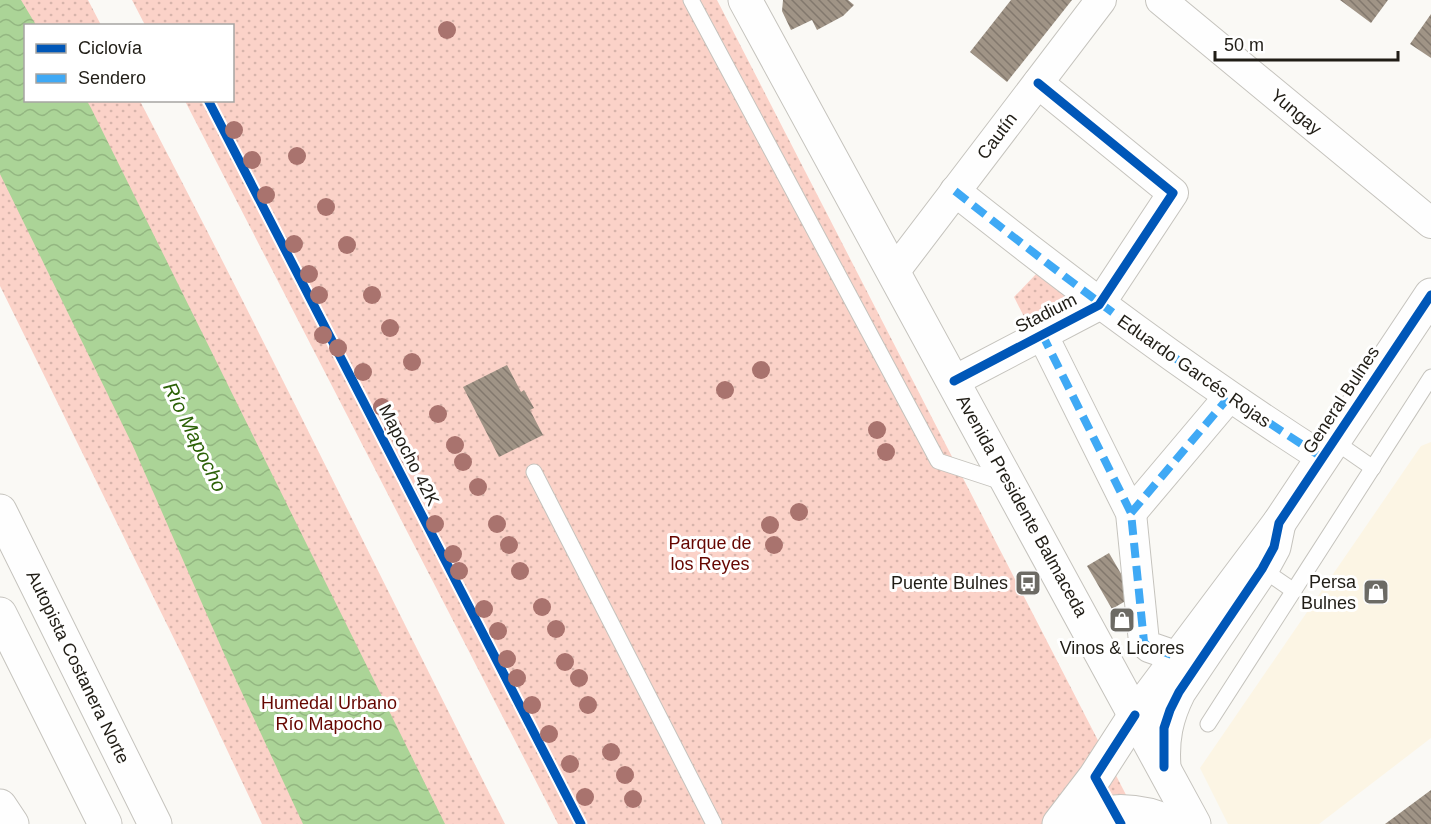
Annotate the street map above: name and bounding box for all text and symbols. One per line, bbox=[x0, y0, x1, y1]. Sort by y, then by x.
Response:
legend bbox=[24, 24, 234, 102]
scale bar bbox=[1215, 24, 1398, 62]
text: 50 m bbox=[1224, 35, 1264, 55]
text: Ciclovía bbox=[78, 38, 143, 58]
text: Sendero bbox=[78, 68, 146, 88]
street label: Yungay bbox=[1267, 85, 1325, 139]
street label: Cautín bbox=[973, 109, 1021, 163]
street label: Stadium bbox=[1012, 289, 1080, 337]
street label: Eduardo Garcés Rojas bbox=[1114, 311, 1274, 431]
street label: General Bulnes bbox=[1299, 343, 1383, 457]
water label: Río Mapocho bbox=[159, 379, 231, 495]
street label: Avenida Presidente Balmaceda bbox=[952, 391, 1092, 621]
street label: Mapocho 42K bbox=[375, 401, 443, 509]
park label: Parque de los Reyes bbox=[668, 533, 752, 574]
street label: Autopista Costanera Norte bbox=[23, 567, 133, 767]
bus stop icon: Puente Bulnes bbox=[1013, 568, 1043, 598]
place label: Persa Bulnes bbox=[1301, 572, 1357, 613]
place label: Puente Bulnes bbox=[891, 573, 1008, 593]
shop icon: Persa Bulnes bbox=[1361, 577, 1391, 607]
shop icon: Vinos & Licores bbox=[1107, 605, 1137, 635]
place label: Vinos & Licores bbox=[1060, 638, 1184, 658]
park label: Humedal Urbano Río Mapocho bbox=[261, 693, 397, 734]

